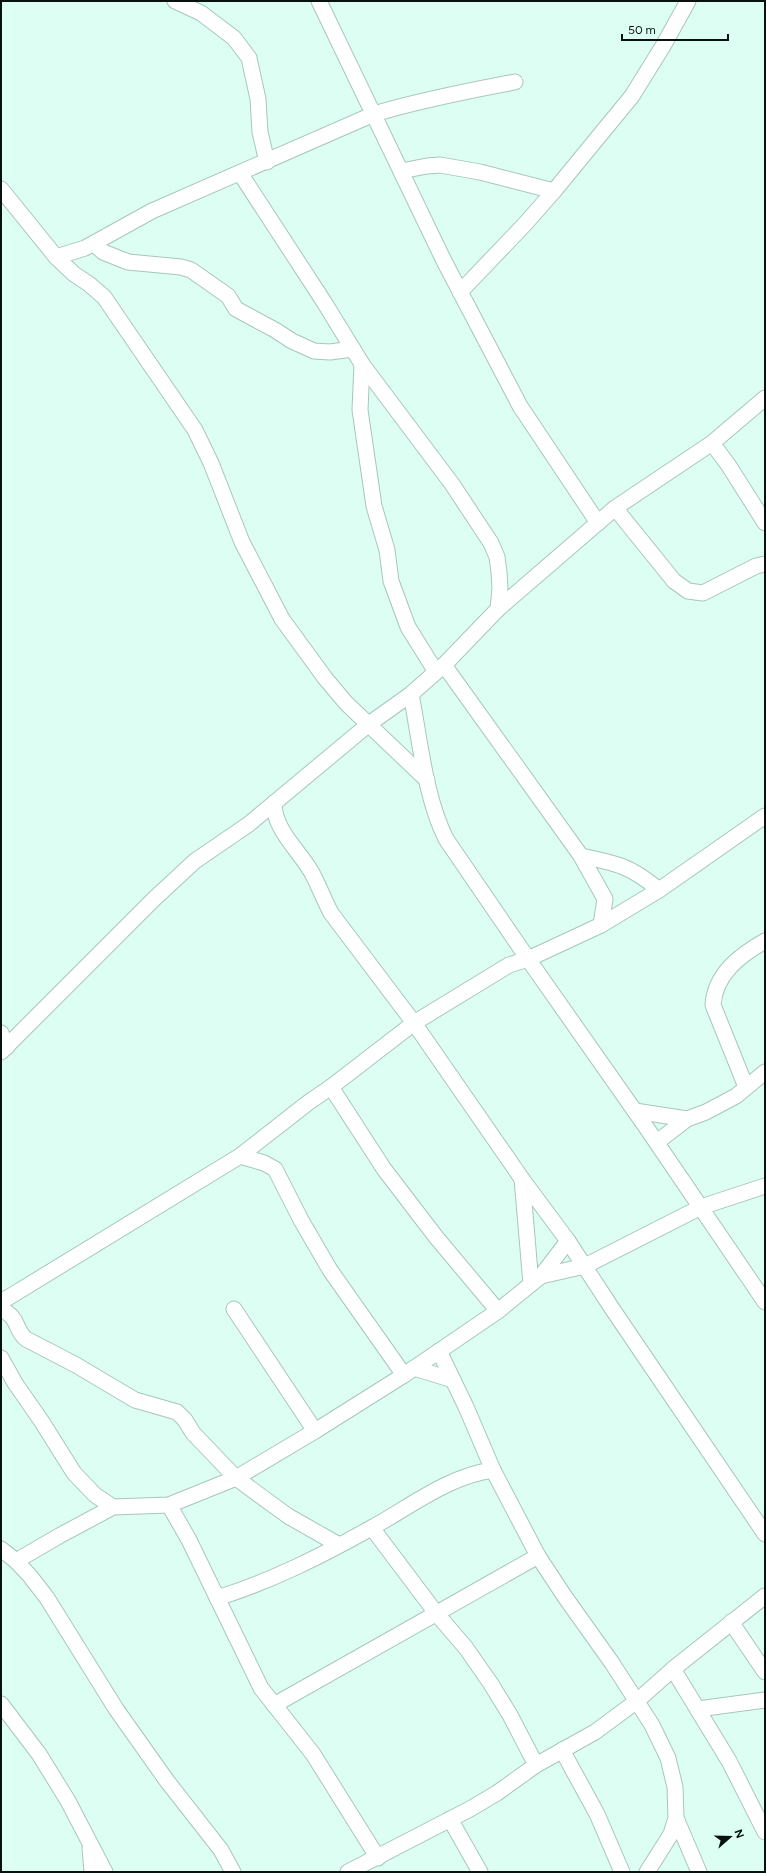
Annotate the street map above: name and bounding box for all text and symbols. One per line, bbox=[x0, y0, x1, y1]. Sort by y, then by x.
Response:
scale bar bbox=[622, 16, 728, 42]
text: 50 m bbox=[628, 23, 656, 37]
north arrow bbox=[710, 1817, 750, 1857]
text: N bbox=[731, 1828, 746, 1840]

